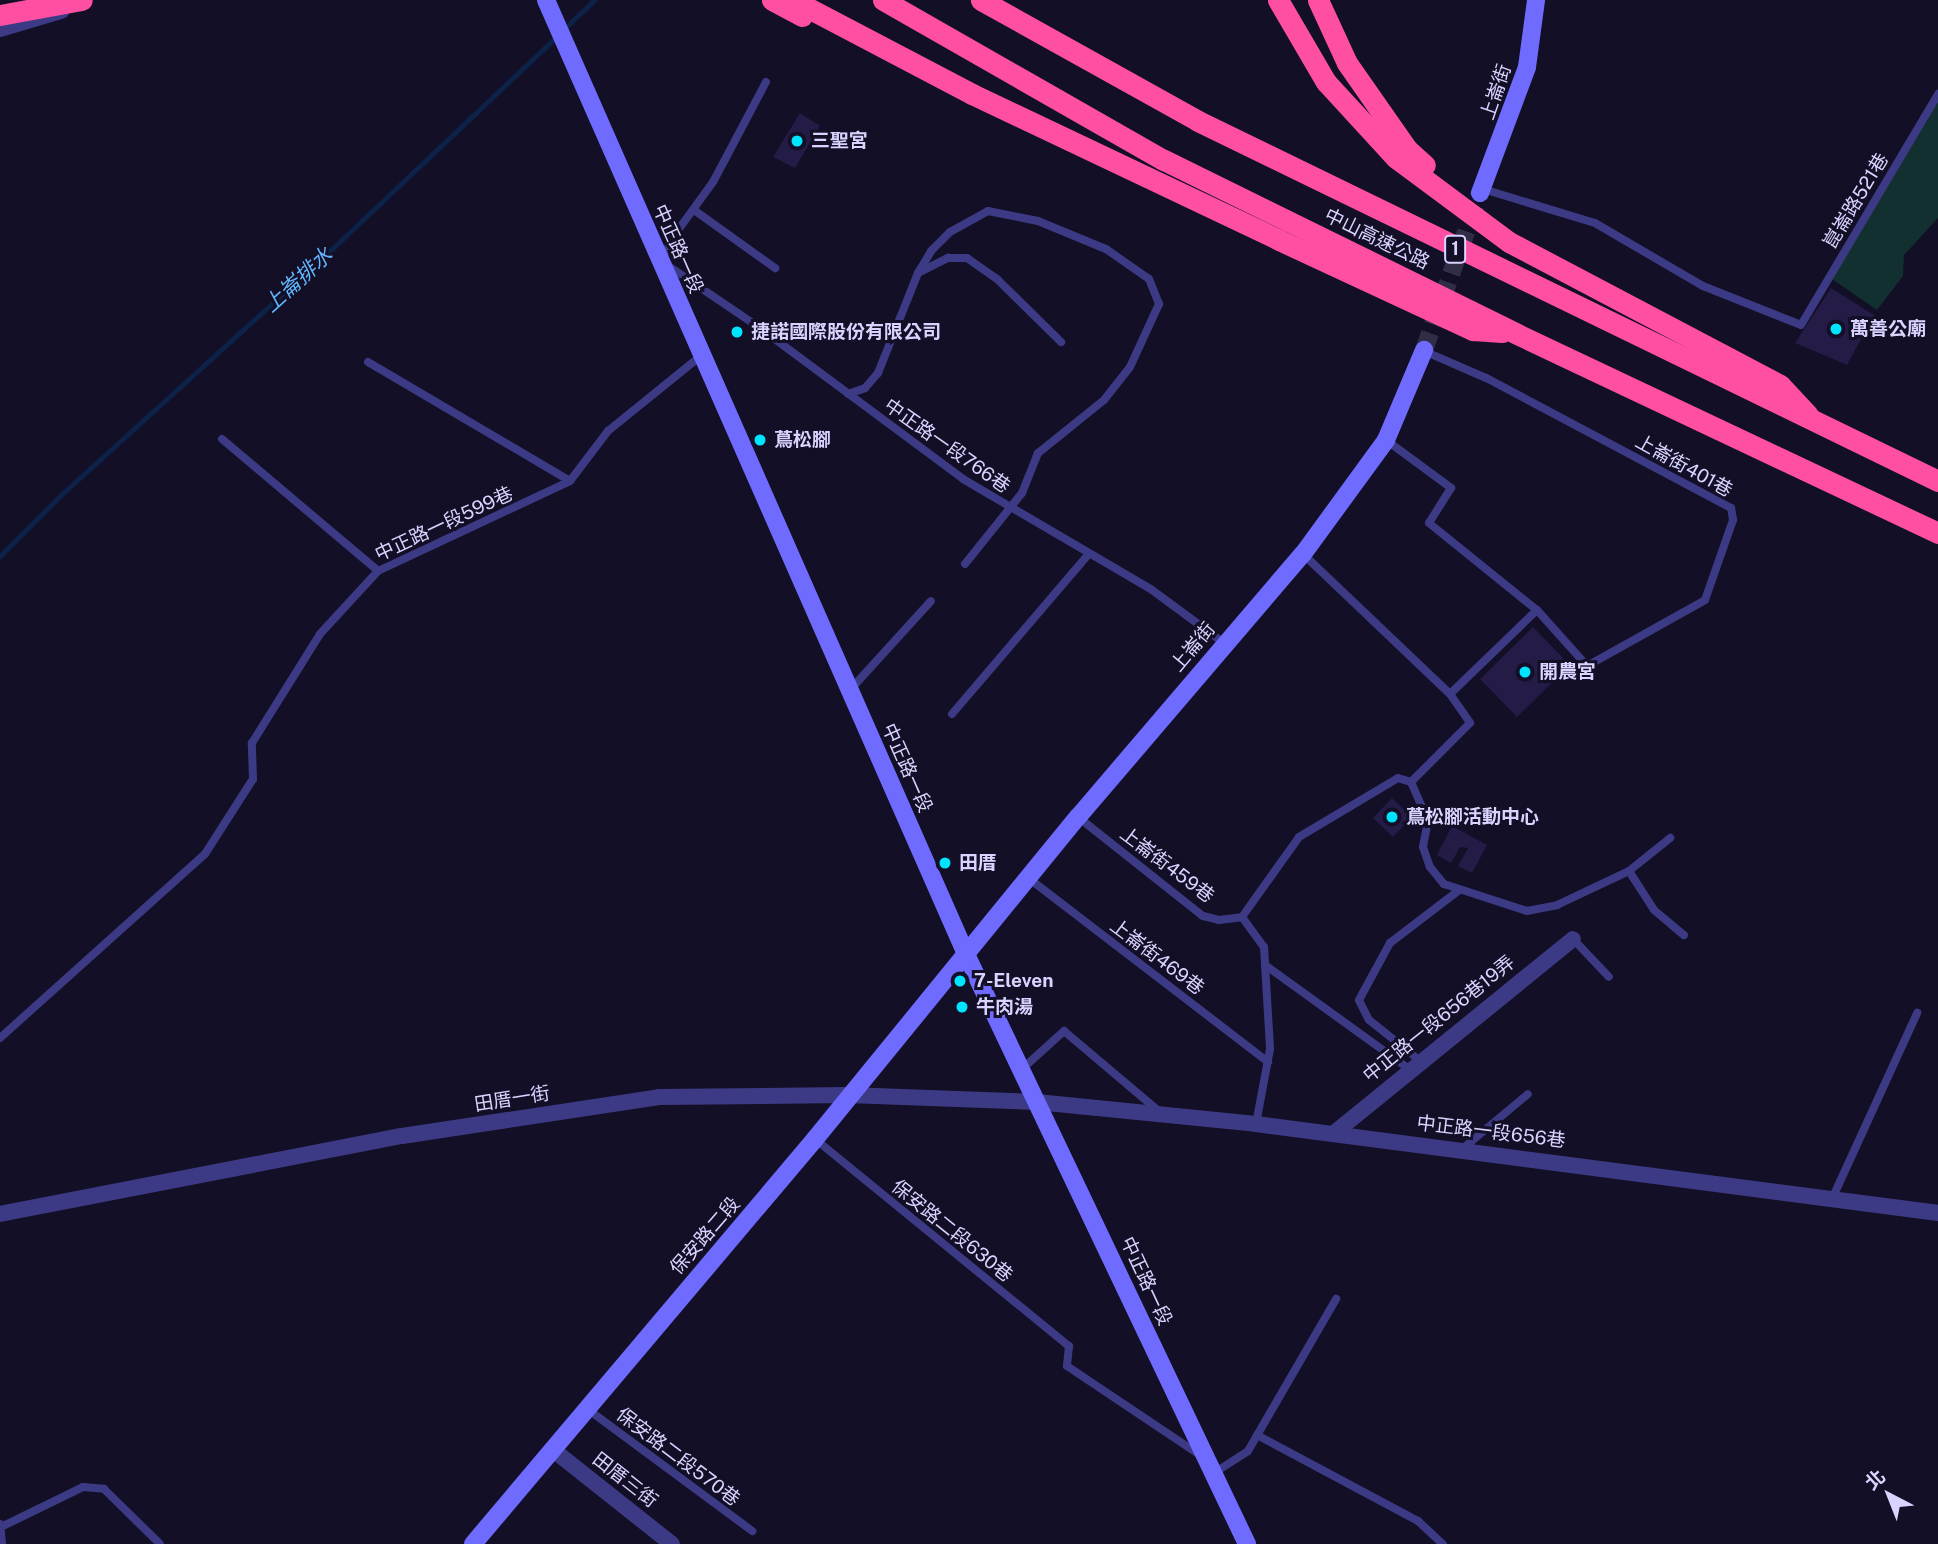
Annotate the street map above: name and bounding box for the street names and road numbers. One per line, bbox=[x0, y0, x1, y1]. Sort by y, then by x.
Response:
street label: 上崙街 bbox=[1476, 61, 1516, 123]
street label: 崑崙路521巷 bbox=[1819, 149, 1893, 253]
street label: 中正路一段 bbox=[648, 201, 708, 297]
street label: 中山高速公路 bbox=[1321, 204, 1433, 274]
road number: 1 bbox=[1443, 234, 1467, 264]
street label: 中正路一段766巷 bbox=[880, 394, 1014, 498]
street label: 上崙街401巷 bbox=[1632, 430, 1736, 502]
street label: 中正路一段599巷 bbox=[371, 482, 517, 566]
street label: 上崙街 bbox=[1166, 618, 1220, 676]
street label: 中正路一段 bbox=[877, 720, 937, 816]
street label: 上崙街459巷 bbox=[1115, 822, 1219, 908]
street label: 上崙街469巷 bbox=[1106, 914, 1208, 1000]
street label: 中正路一段656巷19弄 bbox=[1359, 951, 1519, 1087]
street label: 田厝一街 bbox=[473, 1082, 551, 1116]
street label: 中正路一段656巷 bbox=[1415, 1112, 1567, 1152]
street label: 保安路二段630巷 bbox=[887, 1175, 1017, 1287]
street label: 保安路二段 bbox=[665, 1193, 745, 1279]
street label: 中正路一段 bbox=[1116, 1233, 1176, 1329]
street label: 保安路二段570巷 bbox=[612, 1403, 744, 1511]
street label: 田厝三街 bbox=[588, 1448, 662, 1512]

